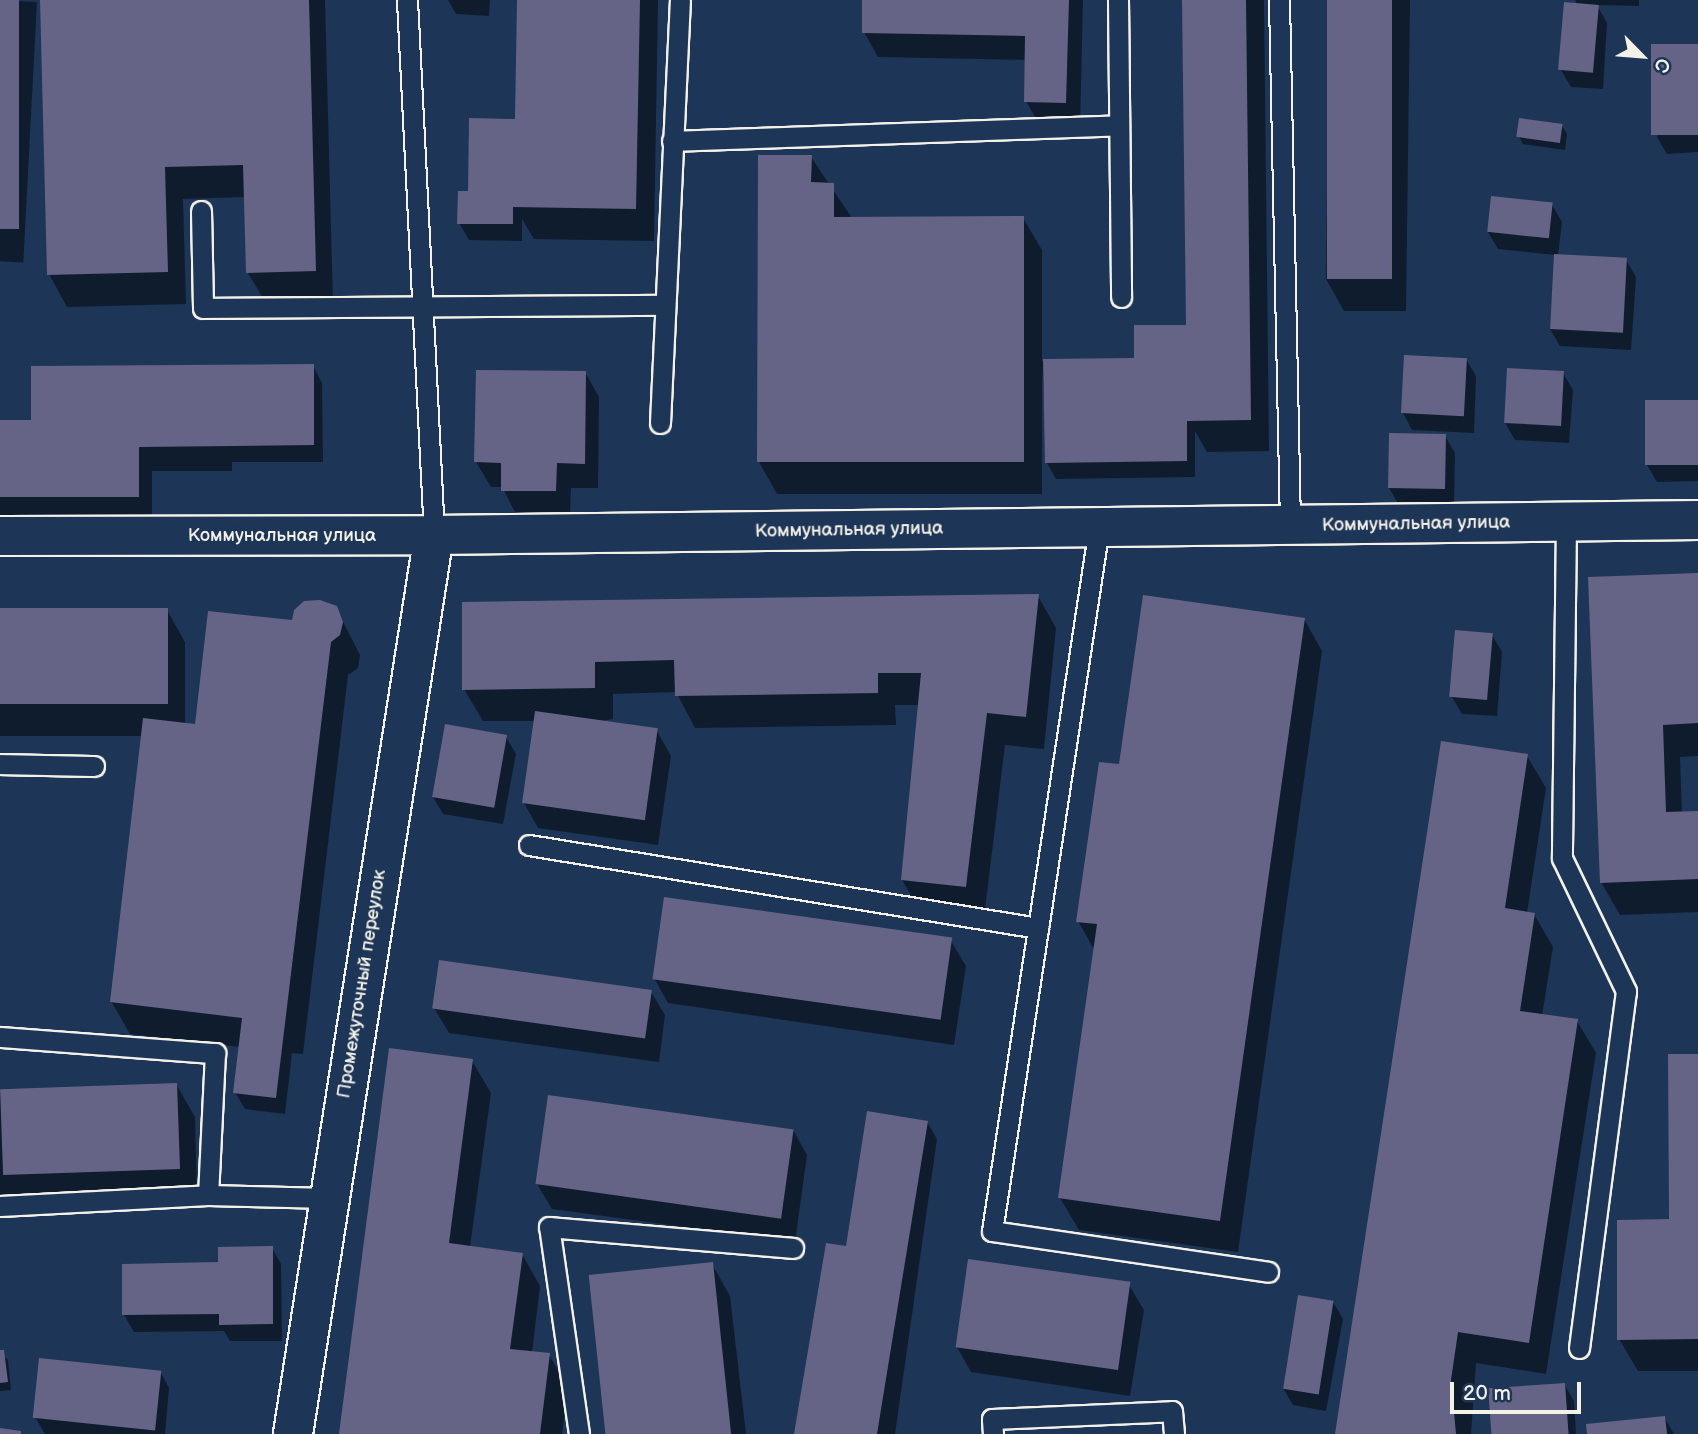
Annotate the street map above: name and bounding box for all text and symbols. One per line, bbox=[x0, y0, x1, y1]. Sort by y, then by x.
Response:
north arrow bbox=[1607, 21, 1677, 91]
text: С bbox=[1648, 54, 1675, 76]
street label: Коммунальная улица bbox=[1322, 511, 1510, 537]
street label: Коммунальная улица bbox=[755, 517, 943, 543]
street label: Коммунальная улица bbox=[188, 525, 376, 547]
street label: Промежуточный переулок bbox=[333, 868, 391, 1100]
scale bar bbox=[1453, 1368, 1584, 1412]
text: 20 m bbox=[1463, 1381, 1511, 1406]

